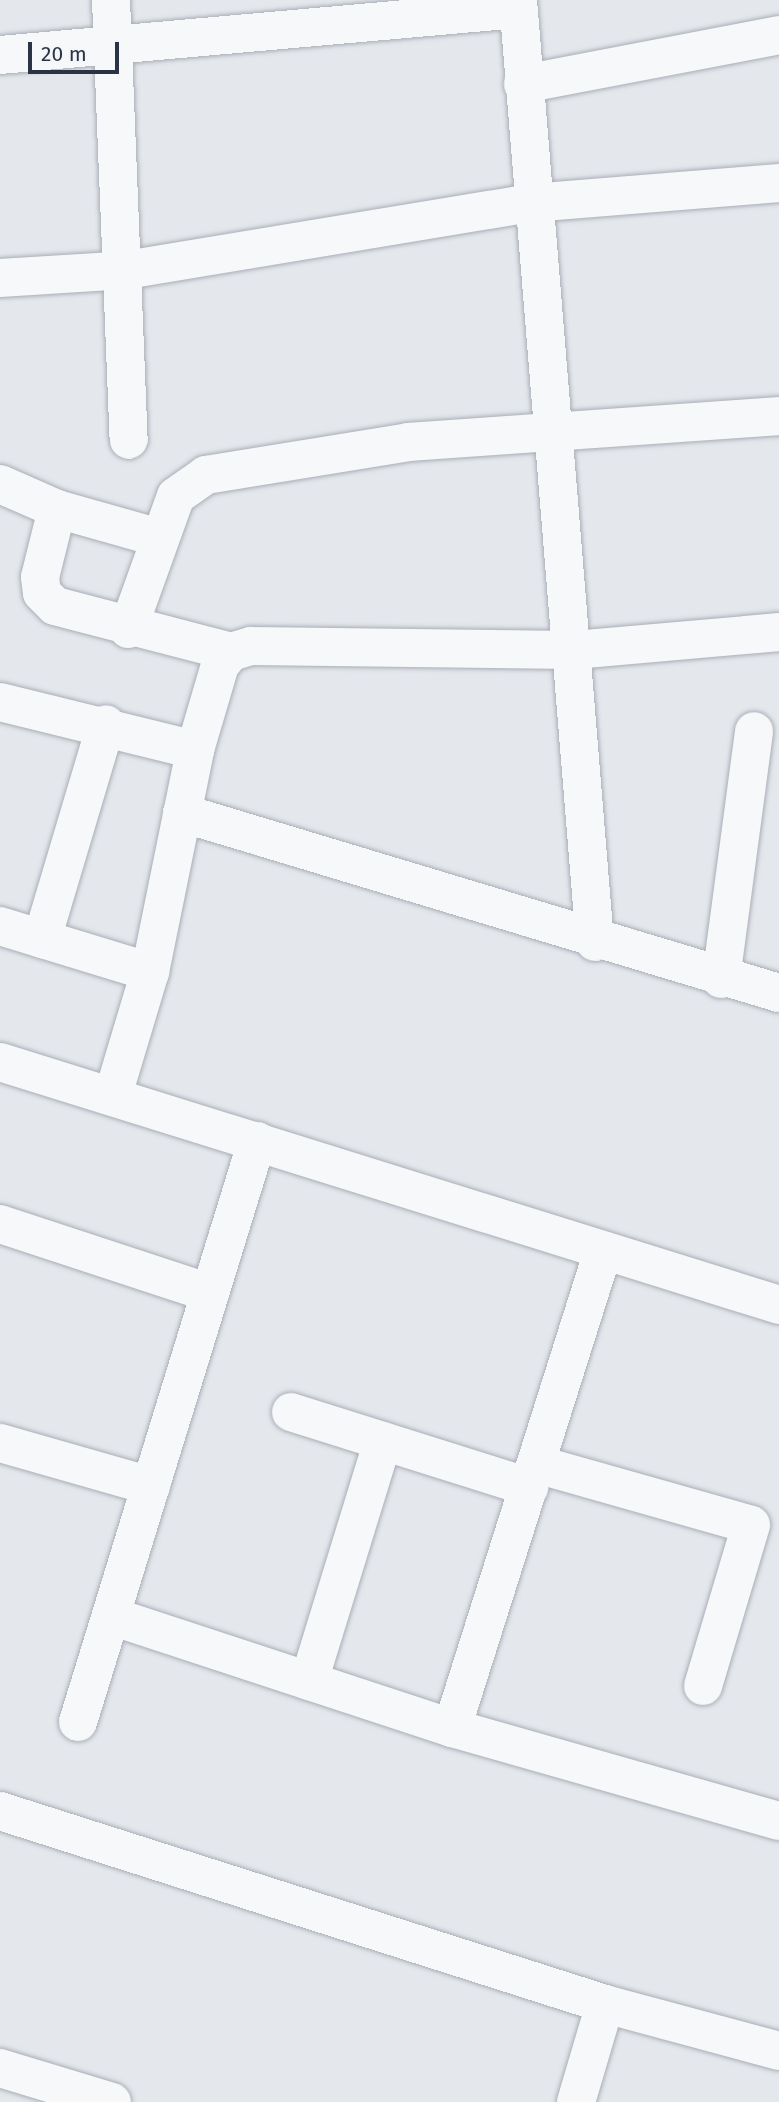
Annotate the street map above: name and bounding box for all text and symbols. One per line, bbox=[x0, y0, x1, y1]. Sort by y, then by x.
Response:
scale bar bbox=[32, 28, 122, 72]
text: 20 m bbox=[41, 41, 87, 67]

